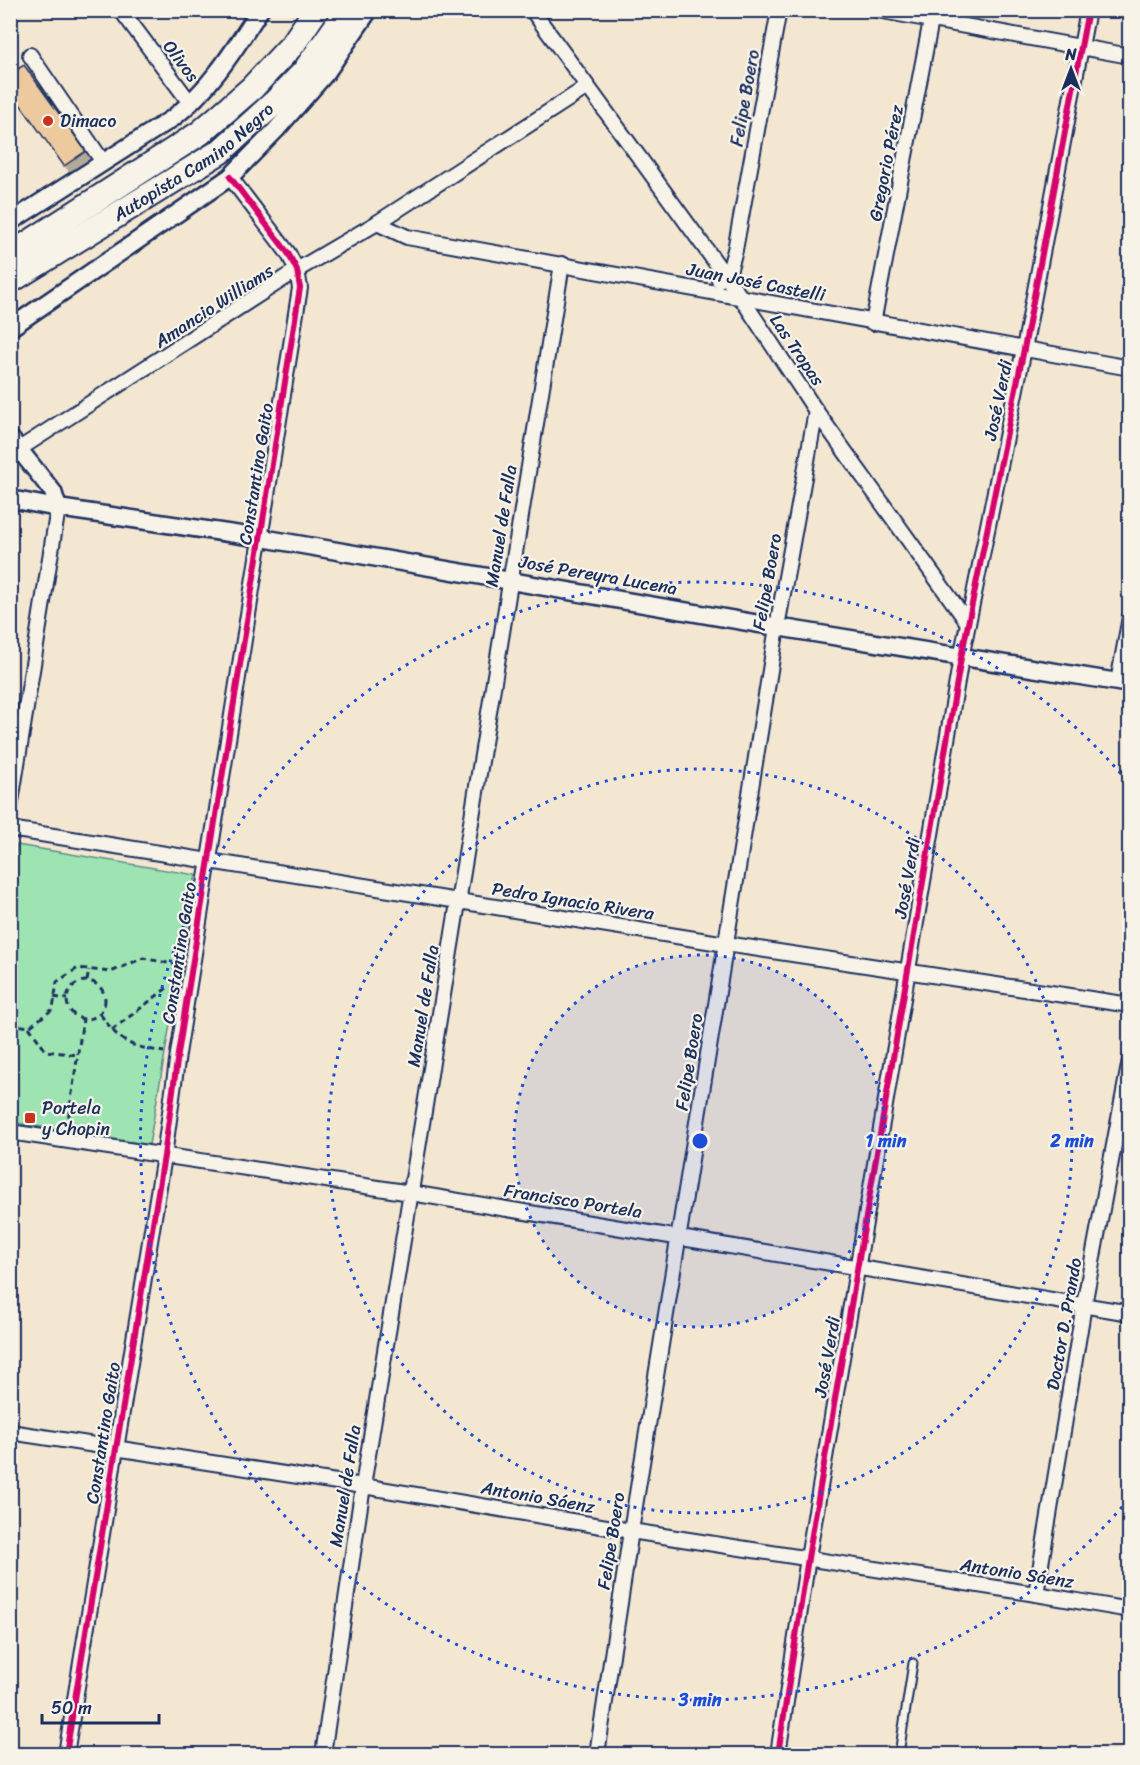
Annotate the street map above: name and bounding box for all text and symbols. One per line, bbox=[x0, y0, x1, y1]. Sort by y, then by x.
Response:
street label: Olivos bbox=[154, 33, 208, 90]
north arrow bbox=[1041, 39, 1101, 99]
text: N bbox=[1064, 40, 1077, 69]
street label: Felipe Boero bbox=[721, 47, 769, 149]
street label: Autopista Camino Negro bbox=[106, 94, 282, 231]
street label: Gregorio Pérez bbox=[859, 102, 913, 224]
place label: Dimaco bbox=[60, 105, 117, 137]
marker: Dimaco bbox=[41, 114, 55, 128]
street label: Juan José Castelli bbox=[683, 253, 829, 311]
street label: Amancio Williams bbox=[147, 255, 281, 357]
street label: Las Tropas bbox=[761, 307, 833, 393]
street label: José Verdi bbox=[974, 356, 1022, 444]
street label: Constantino Gaito bbox=[229, 401, 283, 547]
street label: Manuel de Falla bbox=[476, 463, 526, 589]
street label: Felipe Boero bbox=[743, 531, 791, 633]
street label: José Pereyra Lucena bbox=[515, 545, 680, 605]
street label: José Verdi bbox=[884, 834, 930, 922]
street label: Pedro Ignacio Rivera bbox=[490, 872, 657, 930]
street label: Constantino Gaito bbox=[152, 880, 206, 1026]
street label: Manuel de Falla bbox=[398, 943, 448, 1069]
street label: Felipe Boero bbox=[666, 1011, 712, 1113]
place label: Portela y Chopin bbox=[42, 1092, 110, 1145]
marker: Portela y Chopin bbox=[23, 1111, 37, 1125]
text: 1 min bbox=[866, 1125, 907, 1157]
text: 2 min bbox=[1049, 1125, 1094, 1157]
centre of rings bbox=[690, 1131, 710, 1151]
street label: Francisco Portela bbox=[502, 1174, 644, 1228]
street label: Doctor D. Prando bbox=[1037, 1255, 1091, 1393]
street label: José Verdi bbox=[804, 1313, 850, 1401]
street label: Constantino Gaito bbox=[76, 1360, 130, 1506]
street label: Manuel de Falla bbox=[320, 1423, 370, 1549]
street label: Antonio Sáenz bbox=[478, 1471, 598, 1523]
street label: Felipe Boero bbox=[588, 1490, 634, 1592]
street label: Antonio Sáenz bbox=[957, 1548, 1077, 1598]
text: 3 min bbox=[677, 1684, 722, 1716]
scale bar bbox=[42, 1687, 159, 1725]
text: 50 m bbox=[51, 1692, 92, 1724]

